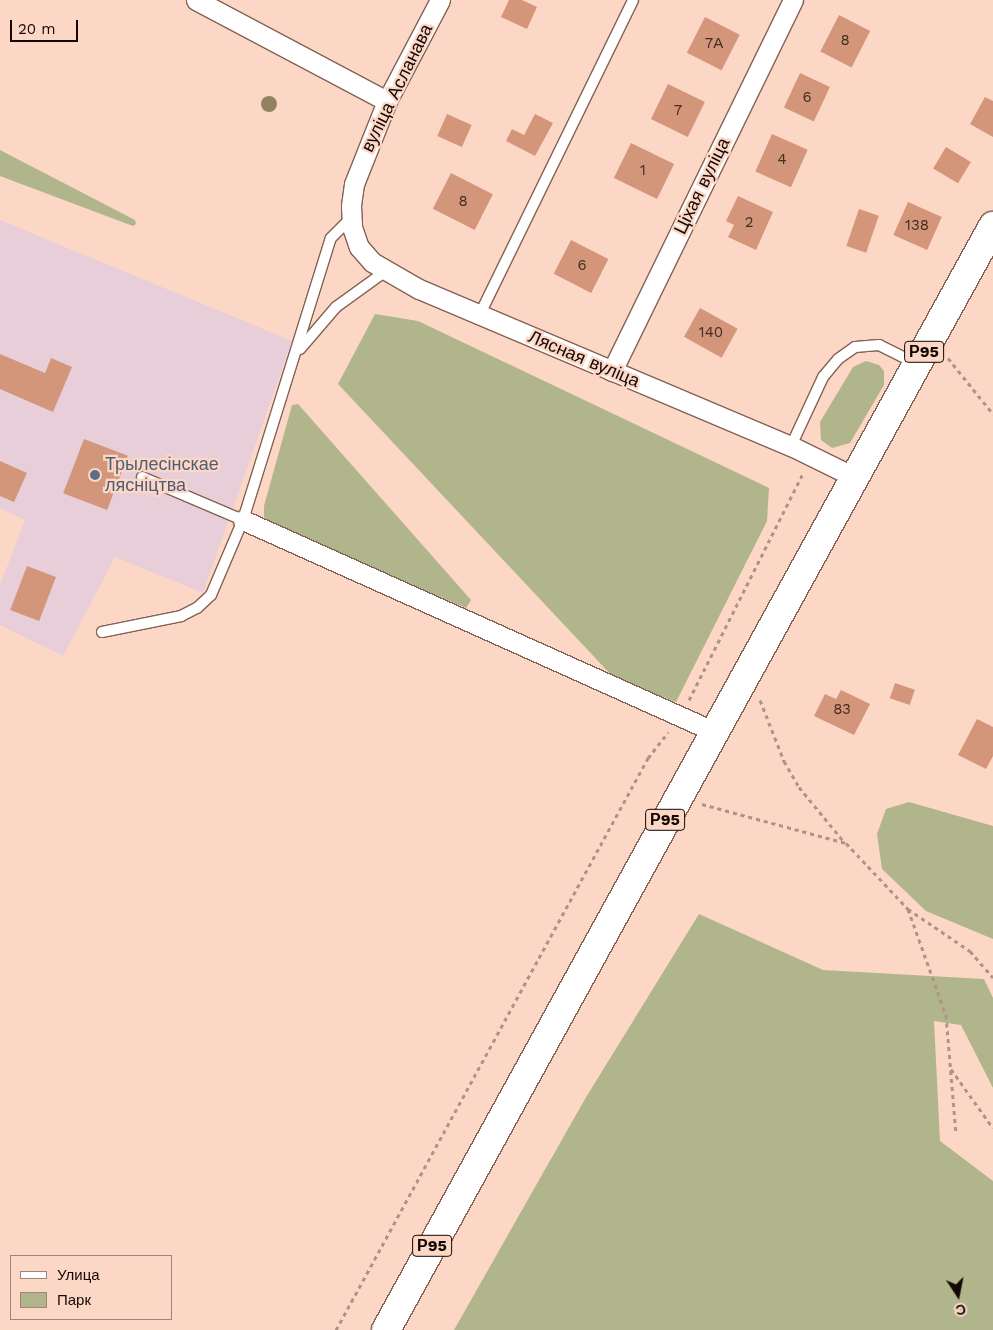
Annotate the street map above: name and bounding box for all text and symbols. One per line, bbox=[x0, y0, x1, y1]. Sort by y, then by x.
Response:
scale bar bbox=[12, 10, 80, 42]
text: 20 m bbox=[18, 20, 56, 38]
street label: вуліца Асланава bbox=[357, 21, 437, 155]
house number: 8 bbox=[840, 32, 850, 50]
house number: 7А bbox=[705, 35, 723, 53]
house number: 6 bbox=[802, 89, 812, 107]
house number: 7 bbox=[674, 102, 682, 120]
street label: Ціхая вуліца bbox=[669, 134, 735, 238]
house number: 4 bbox=[777, 151, 787, 169]
house number: 1 bbox=[640, 162, 646, 180]
house number: 8 bbox=[458, 193, 468, 211]
house number: 2 bbox=[745, 214, 753, 232]
house number: 138 bbox=[905, 217, 929, 235]
house number: 6 bbox=[577, 257, 587, 275]
house number: 140 bbox=[699, 324, 723, 342]
street label: Лясная вуліца bbox=[525, 326, 643, 392]
road number: Р95 bbox=[904, 338, 944, 366]
place label: Трылесінскае лясніцтва bbox=[105, 454, 219, 496]
marker: Трылесінскае лясніцтва bbox=[89, 469, 101, 481]
house number: 83 bbox=[833, 701, 851, 719]
road number: Р95 bbox=[645, 806, 685, 834]
road number: Р95 bbox=[412, 1232, 452, 1260]
legend bbox=[10, 1255, 172, 1320]
text: Улица bbox=[57, 1266, 100, 1284]
north arrow bbox=[933, 1270, 983, 1320]
text: Парк bbox=[57, 1291, 91, 1309]
text: С bbox=[954, 1301, 967, 1319]

